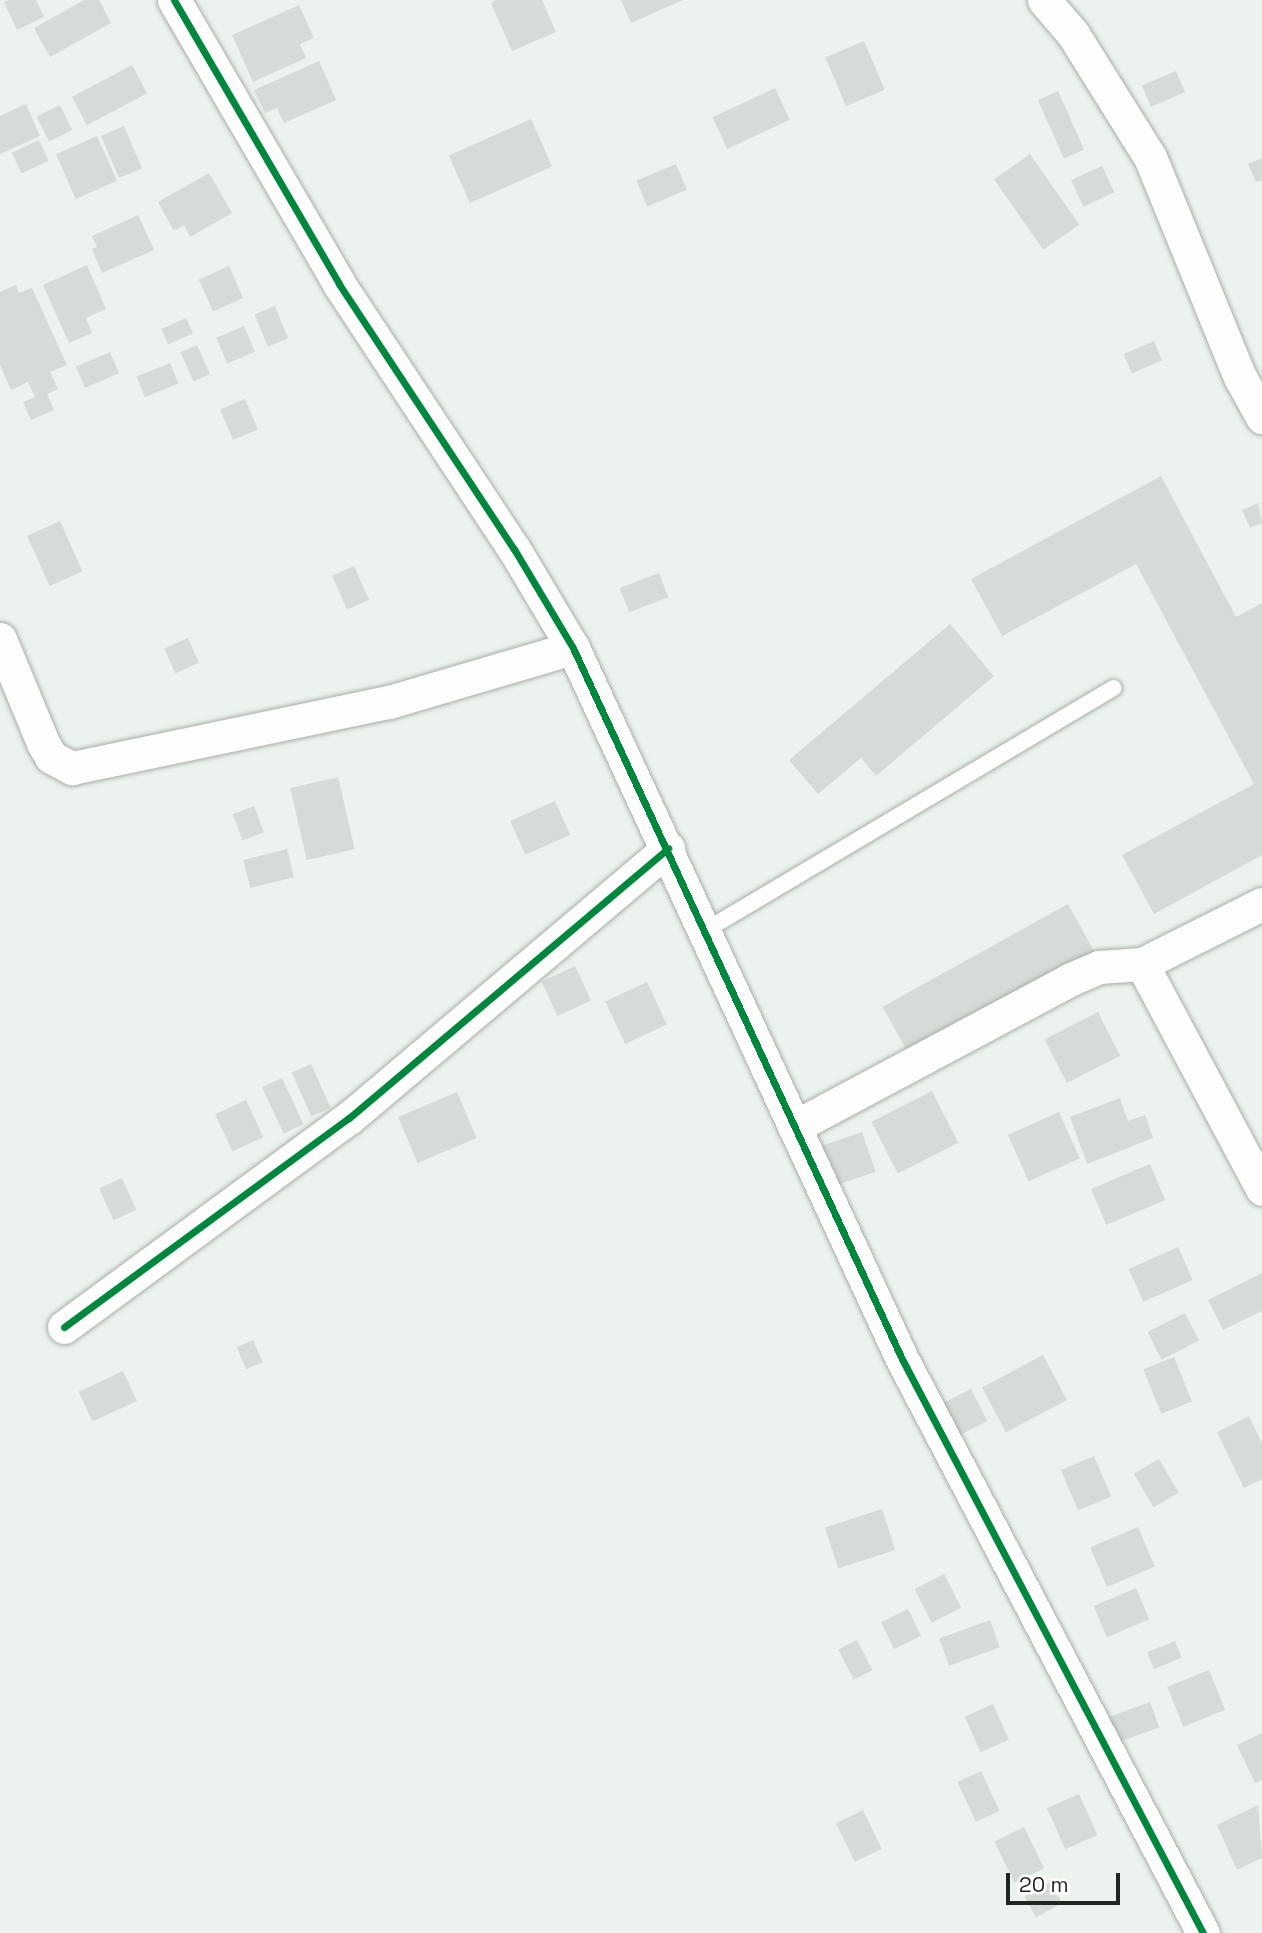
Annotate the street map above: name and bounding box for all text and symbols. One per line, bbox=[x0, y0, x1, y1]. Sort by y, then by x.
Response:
scale bar bbox=[1010, 1860, 1124, 1904]
text: 20 m bbox=[1019, 1871, 1069, 1898]

